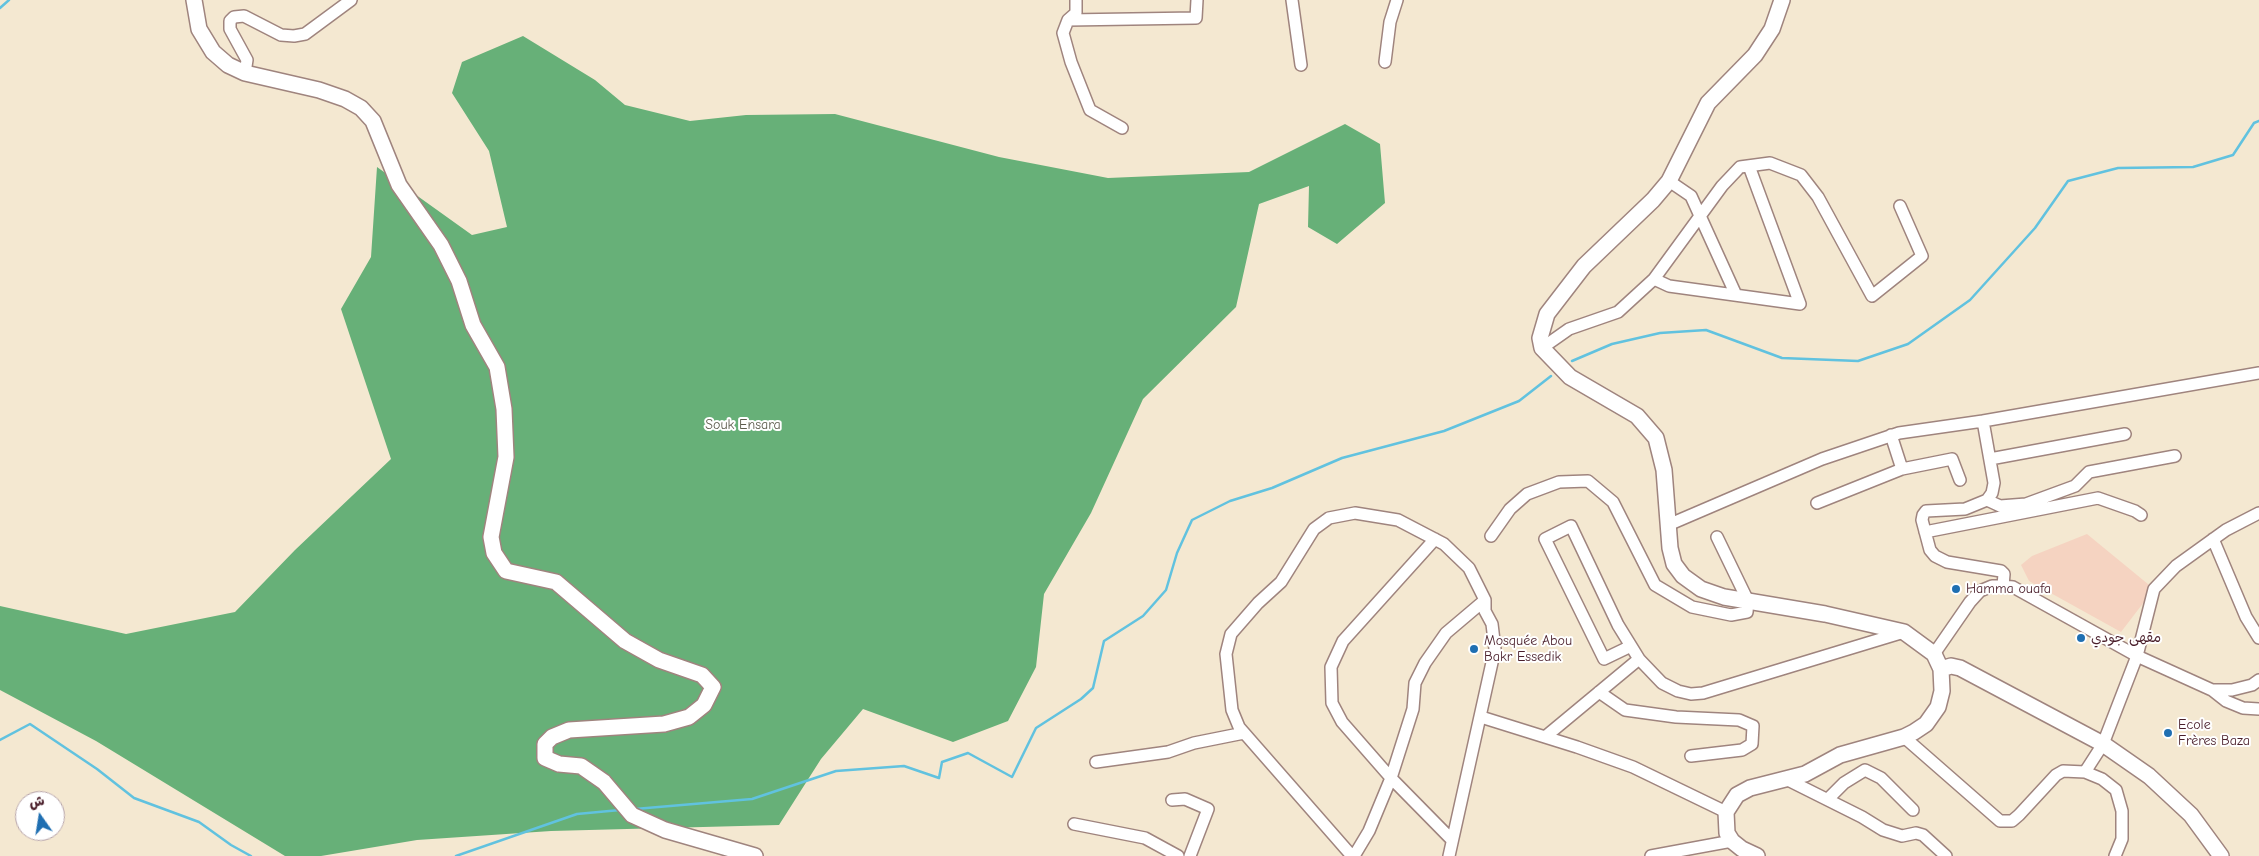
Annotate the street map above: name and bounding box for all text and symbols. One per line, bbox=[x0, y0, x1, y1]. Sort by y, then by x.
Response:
park label: Souk Ensara bbox=[705, 417, 781, 433]
place label: Hamma ouafa bbox=[1966, 581, 2051, 597]
marker: Hamma ouafa bbox=[1950, 583, 1962, 595]
place label: مقهى جودي bbox=[2091, 630, 2161, 646]
marker: مقهى جودي bbox=[2075, 632, 2087, 644]
place label: Mosquée Abou Bakr Essedik bbox=[1484, 633, 1572, 666]
marker: Mosquée Abou Bakr Essedik bbox=[1468, 643, 1480, 655]
place label: Ecole Frères Baza bbox=[2178, 717, 2250, 750]
marker: Ecole Frères Baza bbox=[2162, 727, 2174, 739]
north arrow bbox=[15, 791, 65, 841]
text: ش bbox=[27, 792, 46, 812]

